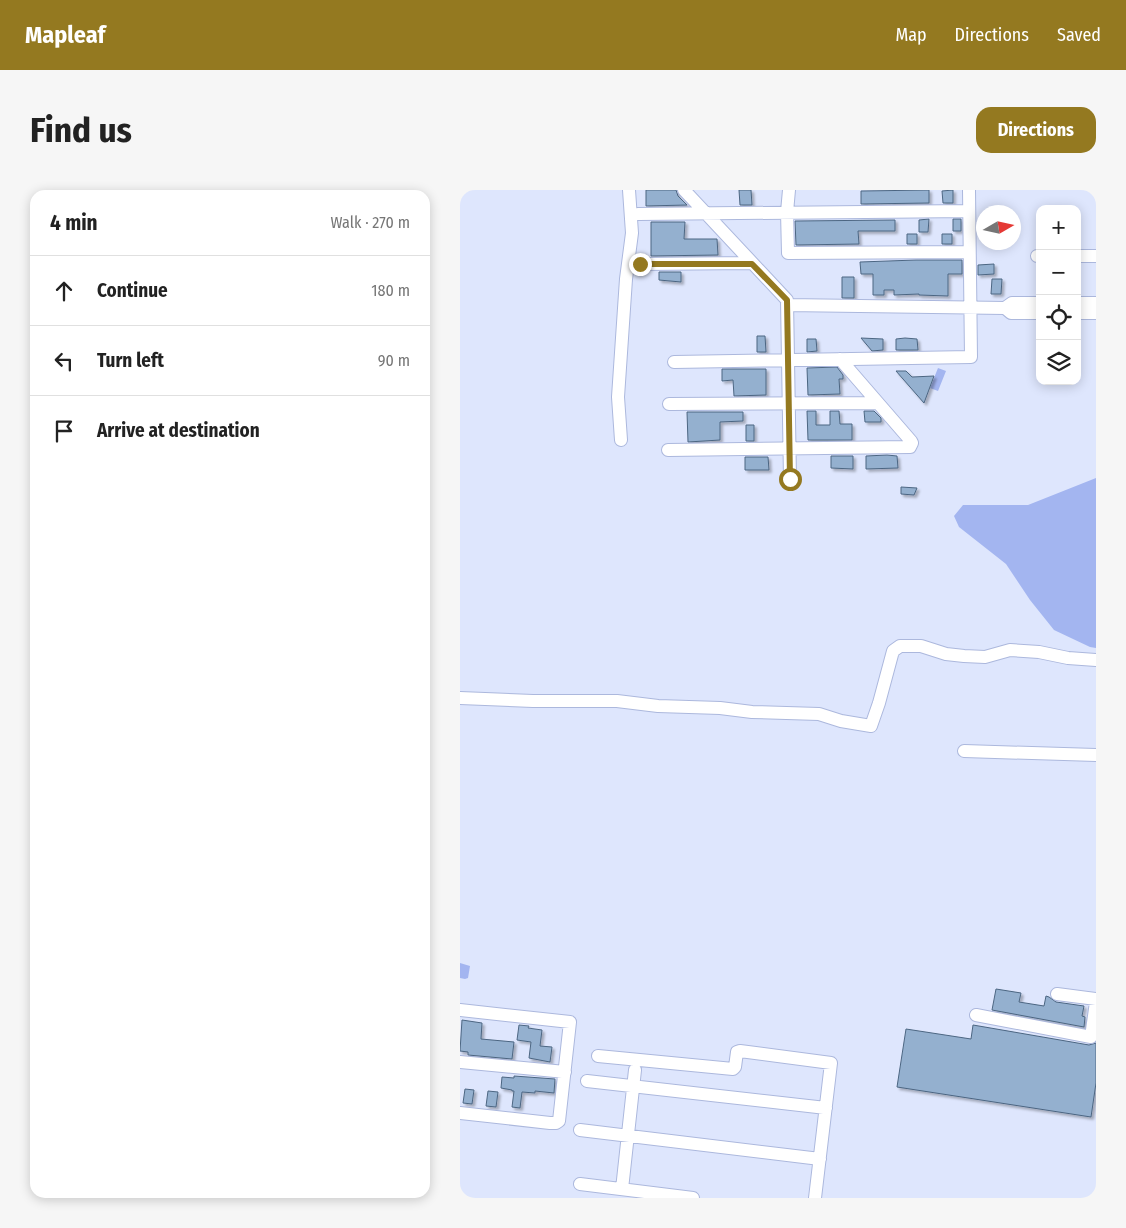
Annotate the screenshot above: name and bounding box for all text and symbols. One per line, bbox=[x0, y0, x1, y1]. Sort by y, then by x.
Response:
text: Mapleaf bbox=[25, 21, 105, 49]
text: Map bbox=[895, 24, 927, 46]
text: Directions bbox=[955, 24, 1029, 46]
text: Saved bbox=[1057, 24, 1101, 46]
button: Directions bbox=[976, 107, 1096, 153]
text: Find us bbox=[30, 109, 132, 151]
north arrow bbox=[976, 205, 1021, 250]
map controls bbox=[1036, 205, 1081, 385]
button: + bbox=[1036, 205, 1081, 250]
text: 4 min bbox=[50, 210, 98, 236]
text: Walk · 270 m bbox=[331, 213, 410, 232]
button: − bbox=[1036, 250, 1081, 295]
route end bbox=[629, 253, 652, 276]
icon: ahead bbox=[50, 277, 78, 305]
text: Continue bbox=[97, 279, 168, 302]
text: 180 m bbox=[371, 281, 410, 300]
button: locate bbox=[1036, 295, 1081, 340]
button: layers bbox=[1036, 340, 1081, 385]
icon: left bbox=[50, 347, 78, 375]
text: Turn left bbox=[97, 349, 164, 372]
text: 90 m bbox=[378, 351, 410, 370]
icon: arrive bbox=[50, 417, 78, 445]
text: Arrive at destination bbox=[97, 419, 260, 442]
route start bbox=[779, 468, 802, 491]

